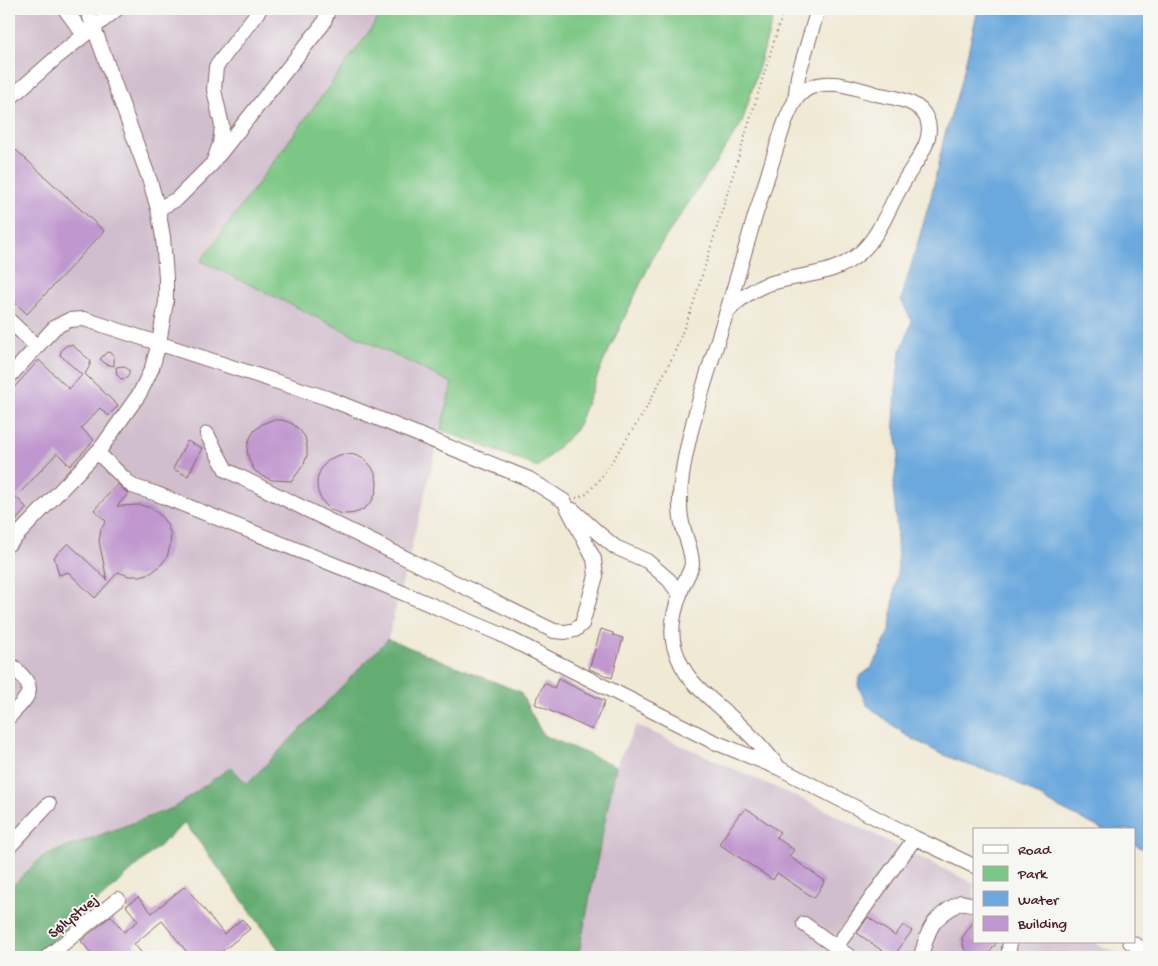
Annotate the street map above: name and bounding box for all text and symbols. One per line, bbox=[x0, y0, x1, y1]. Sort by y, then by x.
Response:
legend bbox=[973, 828, 1136, 944]
text: Road bbox=[1018, 842, 1052, 860]
text: Park bbox=[1017, 866, 1048, 884]
street label: Sølystvej bbox=[45, 892, 103, 944]
text: Water bbox=[1018, 892, 1060, 910]
text: Building bbox=[1017, 916, 1067, 934]

